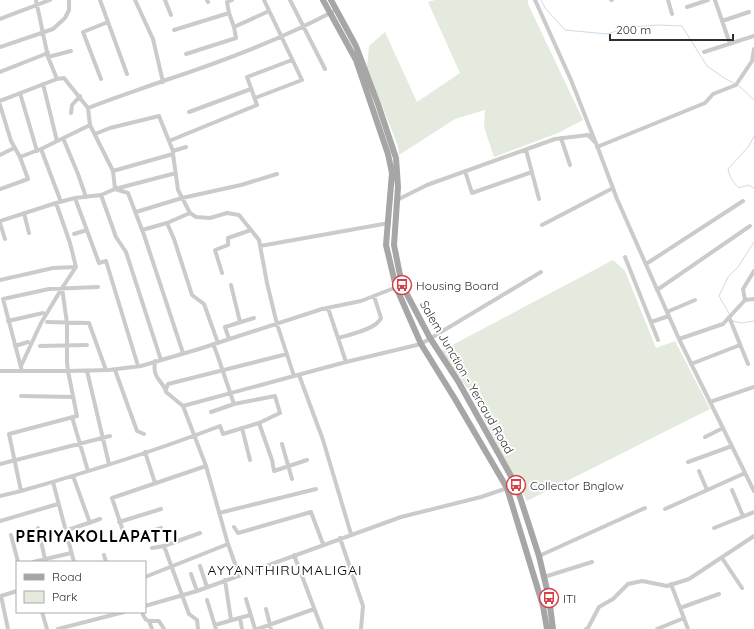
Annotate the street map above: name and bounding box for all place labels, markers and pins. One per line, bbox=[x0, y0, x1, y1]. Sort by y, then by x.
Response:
bus stop icon: Housing Board bbox=[391, 274, 413, 296]
place label: Housing Board bbox=[416, 278, 499, 293]
bus stop icon: Collector Bnglow bbox=[505, 474, 527, 496]
place label: Collector Bnglow bbox=[530, 478, 624, 493]
bus stop icon: ITI bbox=[538, 587, 560, 609]
place label: ITI bbox=[563, 591, 576, 606]

